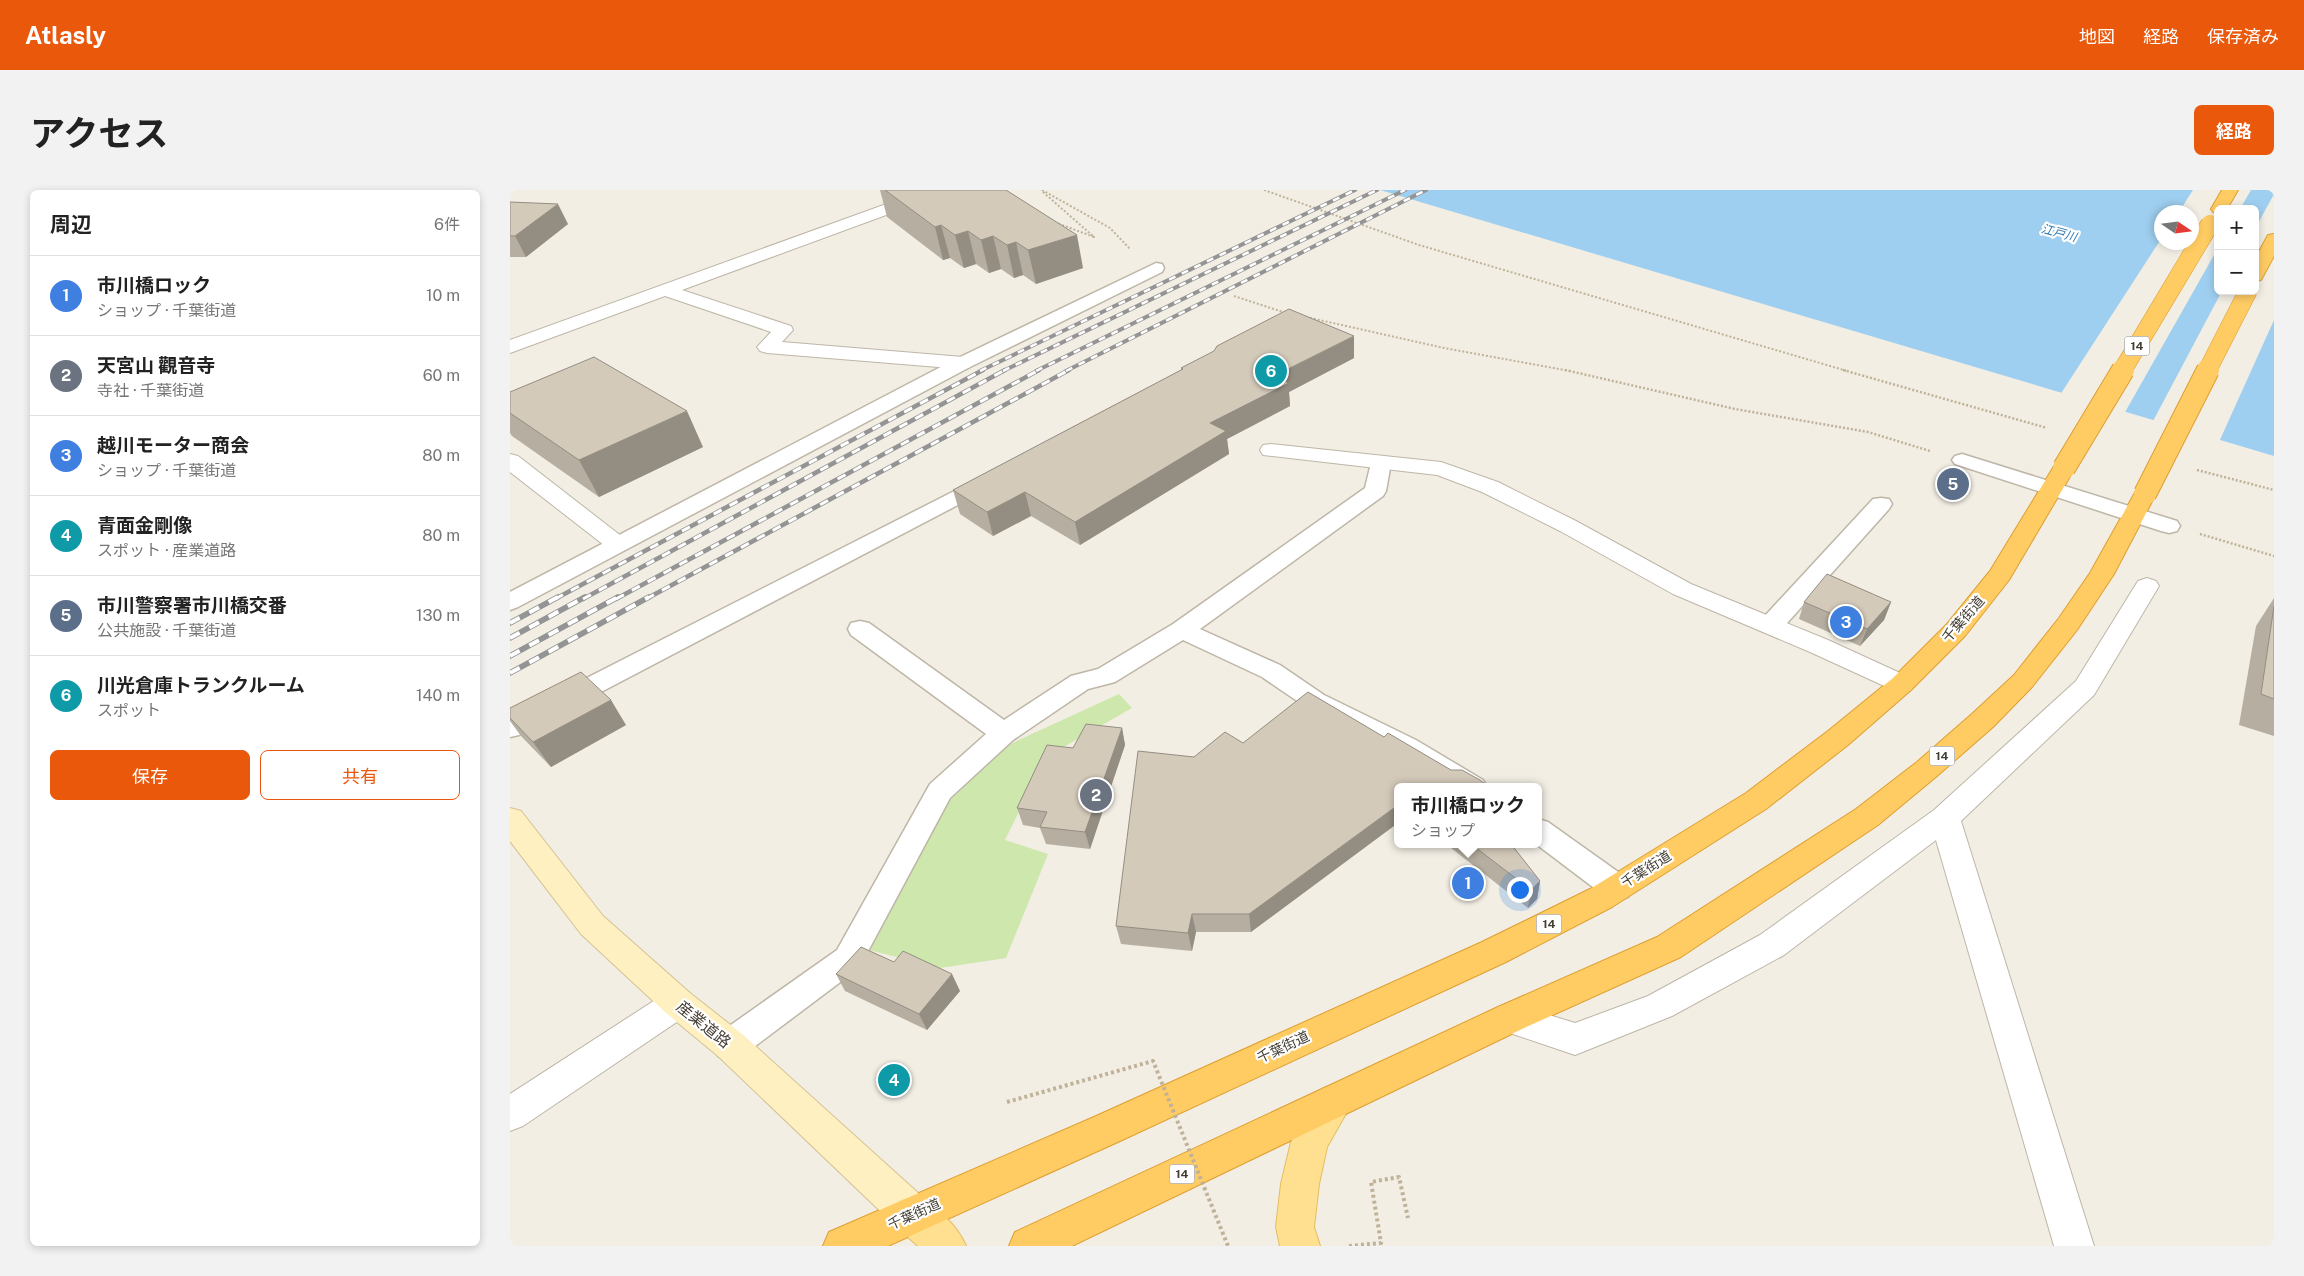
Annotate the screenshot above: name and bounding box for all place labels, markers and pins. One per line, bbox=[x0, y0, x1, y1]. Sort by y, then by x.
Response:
pin: 6 bbox=[1255, 352, 1287, 390]
pin: 5 bbox=[1937, 465, 1969, 503]
pin: 3 bbox=[1830, 603, 1862, 641]
pin: 2 bbox=[1080, 776, 1112, 814]
pin: 1 bbox=[1452, 864, 1484, 902]
pin: 4 bbox=[878, 1061, 910, 1099]

